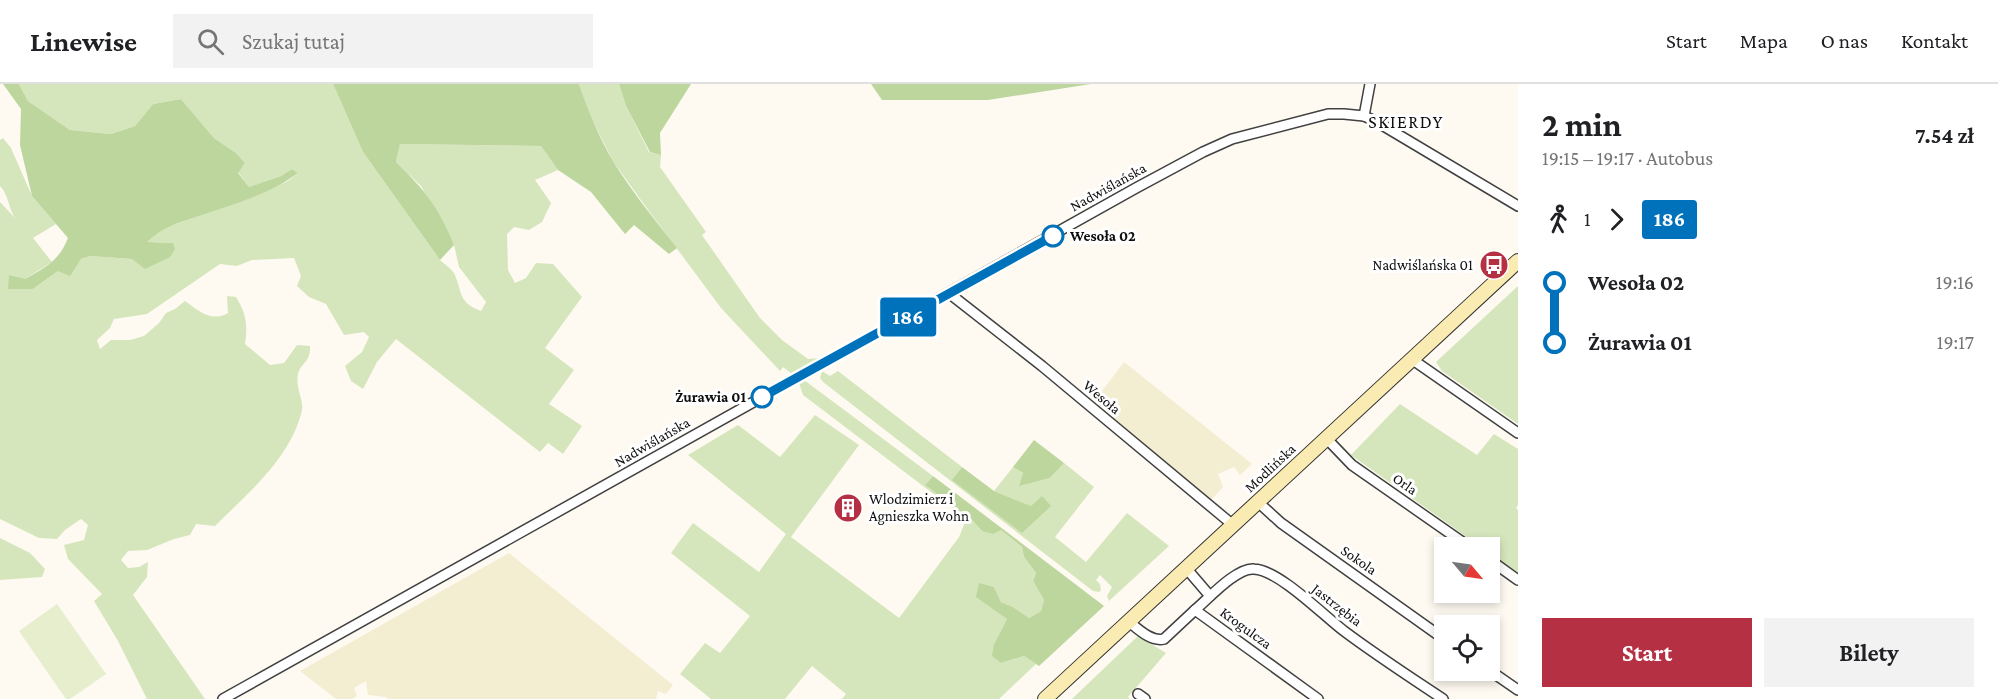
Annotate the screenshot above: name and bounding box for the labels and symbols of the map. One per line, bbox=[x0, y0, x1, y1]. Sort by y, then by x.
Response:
district label: SKIERDY bbox=[1368, 112, 1444, 132]
street label: Nadwiślańska bbox=[1067, 160, 1149, 214]
marker: Wesoła 02 bbox=[1042, 225, 1064, 247]
place label: Wesoła 02 bbox=[1069, 228, 1136, 244]
bus stop icon: Nadwiślańska 01 bbox=[1478, 249, 1510, 281]
place label: Nadwiślańska 01 bbox=[1372, 257, 1473, 273]
line badge: 186 bbox=[874, 298, 942, 336]
street label: Wesoła bbox=[1080, 377, 1124, 417]
marker: Żurawia 01 bbox=[751, 386, 773, 408]
place label: Żurawia 01 bbox=[675, 389, 746, 405]
street label: Nadwiślańska bbox=[611, 414, 693, 470]
street label: Modlińska bbox=[1241, 440, 1299, 496]
street label: Orla bbox=[1390, 470, 1420, 498]
place label: Wlodzimierz i Agnieszka Wohn bbox=[869, 491, 969, 525]
building icon: Wlodzimierz i Agnieszka Wohn bbox=[832, 492, 864, 524]
north arrow bbox=[1434, 537, 1500, 603]
street label: Sokola bbox=[1338, 542, 1380, 578]
street label: Jastrzębia bbox=[1307, 579, 1365, 630]
street label: Krogulcza bbox=[1217, 604, 1275, 653]

